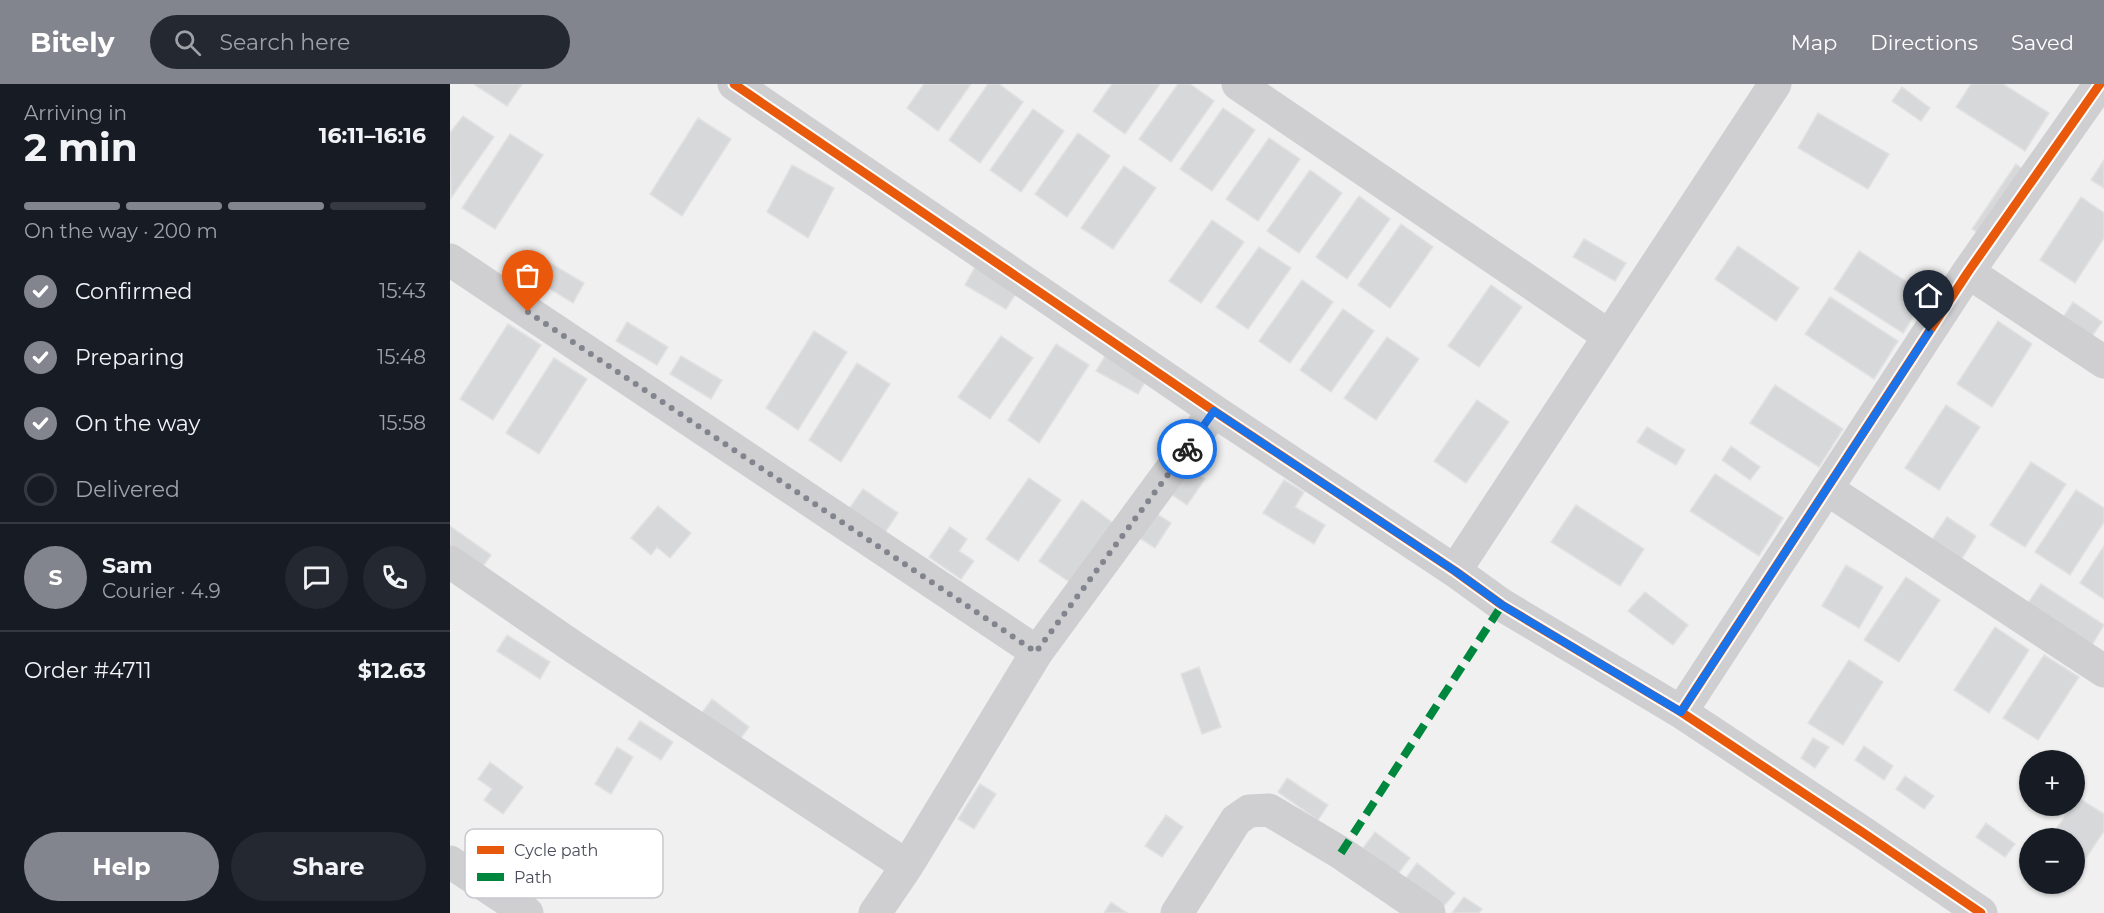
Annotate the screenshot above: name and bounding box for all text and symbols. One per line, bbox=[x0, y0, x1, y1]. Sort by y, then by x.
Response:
search box bbox=[150, 15, 570, 69]
text: Bitely bbox=[30, 25, 114, 59]
icon: search bbox=[171, 26, 204, 59]
text: Search here bbox=[219, 29, 350, 56]
text: Map bbox=[1791, 30, 1837, 55]
text: Directions bbox=[1870, 30, 1978, 55]
text: Saved bbox=[2011, 30, 2074, 55]
text: Arriving in bbox=[24, 101, 127, 125]
text: 16:11–16:16 bbox=[319, 122, 426, 149]
text: 2 min bbox=[24, 123, 138, 171]
text: On the way · 200 m bbox=[24, 219, 218, 243]
pin bbox=[502, 250, 553, 312]
icon: bag bbox=[511, 259, 544, 292]
pin bbox=[1903, 270, 1954, 332]
icon: check bbox=[24, 275, 57, 308]
text: Confirmed bbox=[75, 278, 192, 305]
text: 15:43 bbox=[379, 279, 426, 303]
icon: home bbox=[1912, 279, 1945, 312]
icon: check bbox=[24, 341, 57, 374]
text: Preparing bbox=[75, 344, 184, 371]
text: 15:48 bbox=[377, 345, 426, 369]
icon: check bbox=[24, 407, 57, 440]
text: On the way bbox=[75, 410, 200, 437]
text: 15:58 bbox=[379, 411, 426, 435]
courier bbox=[1157, 419, 1217, 479]
icon: bike bbox=[1171, 433, 1204, 466]
text: Delivered bbox=[75, 476, 180, 503]
button: chat bbox=[285, 546, 348, 609]
button: phone bbox=[363, 546, 426, 609]
text: Sam bbox=[102, 552, 153, 579]
text: S bbox=[48, 564, 63, 591]
text: Courier · 4.9 bbox=[102, 579, 221, 603]
text: Order #4711 bbox=[24, 657, 152, 684]
text: $12.63 bbox=[358, 657, 426, 684]
map controls bbox=[2019, 750, 2085, 894]
button: + bbox=[2019, 750, 2085, 816]
button: − bbox=[2019, 828, 2085, 894]
legend bbox=[465, 829, 663, 898]
button: Help bbox=[24, 832, 219, 901]
button: Share bbox=[231, 832, 426, 901]
text: Cycle path bbox=[514, 841, 598, 860]
text: Path bbox=[514, 868, 552, 887]

